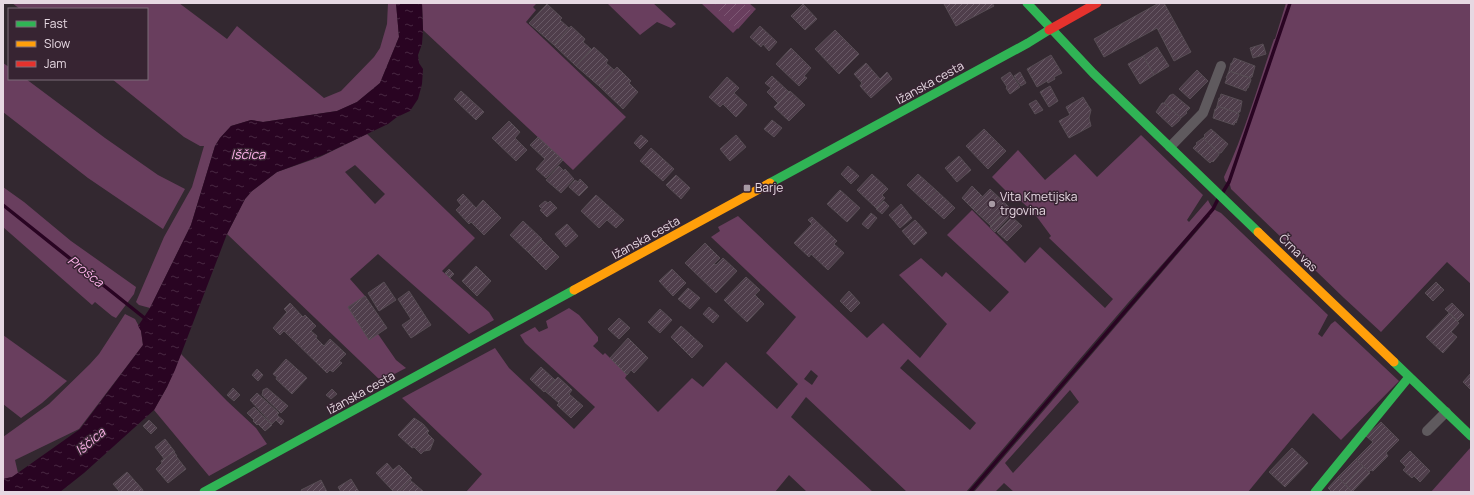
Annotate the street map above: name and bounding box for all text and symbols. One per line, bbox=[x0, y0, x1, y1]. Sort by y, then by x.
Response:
legend bbox=[8, 8, 148, 80]
text: Fast bbox=[44, 15, 68, 32]
text: Slow bbox=[44, 35, 70, 52]
text: Jam bbox=[44, 55, 66, 72]
street label: Ižanska cesta bbox=[893, 57, 967, 108]
water label: Iščica bbox=[231, 145, 266, 163]
place label: Barje bbox=[755, 179, 783, 196]
marker: Barje bbox=[742, 183, 752, 193]
place label: Vita Kmetijska trgovina bbox=[1000, 188, 1077, 219]
marker: Vita Kmetijska trgovina bbox=[987, 199, 997, 209]
street label: Ižanska cesta bbox=[609, 212, 683, 263]
street label: Črna vas bbox=[1275, 230, 1321, 275]
water label: Prošca bbox=[64, 251, 108, 291]
street label: Ižanska cesta bbox=[324, 367, 398, 418]
water label: Iščica bbox=[71, 423, 110, 459]

